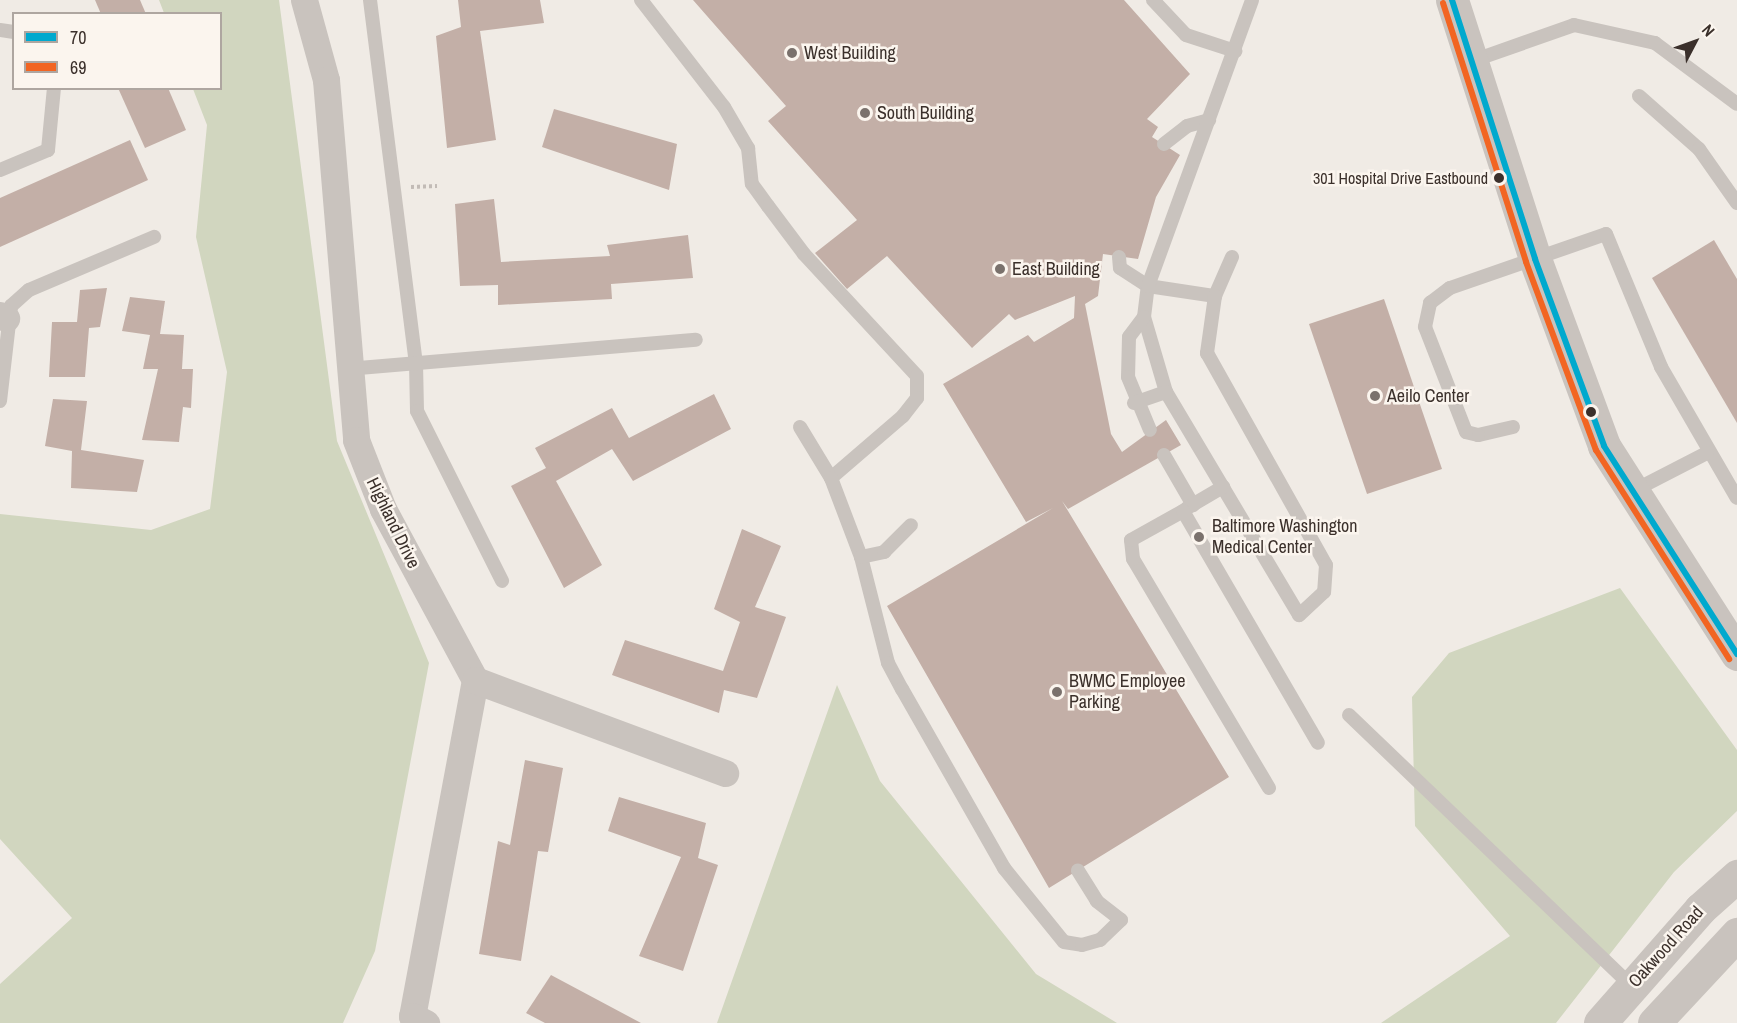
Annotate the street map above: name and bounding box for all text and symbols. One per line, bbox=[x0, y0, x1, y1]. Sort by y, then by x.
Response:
legend bbox=[12, 12, 222, 90]
north arrow bbox=[1665, 12, 1725, 72]
text: N bbox=[1697, 19, 1720, 41]
text: 70 bbox=[70, 25, 86, 50]
place label: West Building bbox=[804, 42, 896, 64]
marker: West Building bbox=[785, 46, 799, 60]
text: 69 bbox=[70, 55, 86, 80]
place label: South Building bbox=[877, 102, 974, 124]
marker: South Building bbox=[858, 106, 872, 120]
place label: 301 Hospital Drive Eastbound bbox=[1313, 168, 1488, 188]
marker: 301 Hospital Drive Eastbound bbox=[1493, 172, 1505, 184]
place label: East Building bbox=[1012, 258, 1100, 280]
marker: East Building bbox=[993, 262, 1007, 276]
place label: Aeilo Center bbox=[1387, 385, 1469, 407]
marker: Aeilo Center bbox=[1368, 389, 1382, 403]
unlabelled marker bbox=[1585, 406, 1597, 418]
street label: Highland Drive bbox=[362, 474, 424, 572]
place label: Baltimore Washington Medical Center bbox=[1212, 516, 1357, 558]
marker: Baltimore Washington Medical Center bbox=[1190, 528, 1208, 546]
place label: BWMC Employee Parking bbox=[1069, 671, 1185, 714]
marker: BWMC Employee Parking bbox=[1050, 685, 1064, 699]
street label: Oakwood Road bbox=[1624, 902, 1708, 992]

